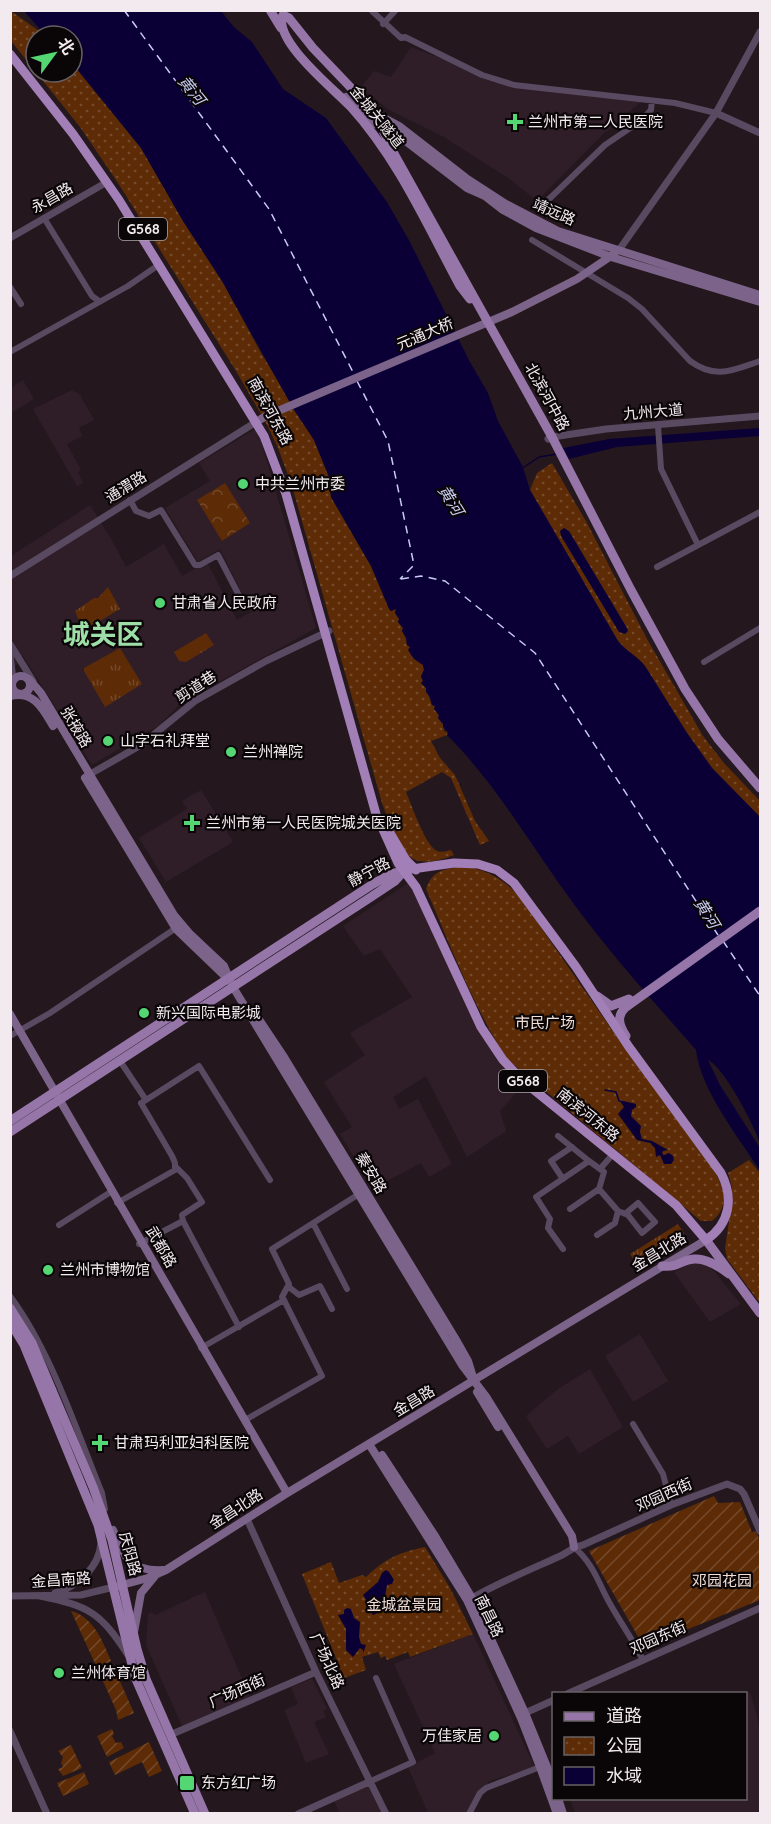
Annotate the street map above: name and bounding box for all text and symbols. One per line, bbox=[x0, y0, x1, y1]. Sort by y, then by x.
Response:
north arrow bbox=[24, 24, 84, 84]
text: 北 bbox=[54, 34, 79, 58]
water label: 黄河 bbox=[174, 71, 212, 111]
street label: 金城关隧道 bbox=[346, 82, 408, 152]
place label: 兰州市第二人民医院 bbox=[528, 112, 663, 131]
marker: 兰州市第二人民医院 bbox=[506, 113, 524, 131]
street label: 永昌路 bbox=[28, 178, 76, 217]
street label: 靖远路 bbox=[530, 194, 579, 229]
road number: G568 bbox=[119, 218, 167, 240]
street label: 元通大桥 bbox=[393, 313, 456, 354]
street label: 北滨河中路 bbox=[521, 359, 574, 434]
street label: 南滨河东路 bbox=[244, 373, 297, 448]
street label: 九州大道 bbox=[622, 399, 684, 424]
street label: 通渭路 bbox=[102, 467, 150, 507]
place label: 中共兰州市委 bbox=[255, 474, 345, 493]
marker: 中共兰州市委 bbox=[236, 477, 250, 491]
water label: 黄河 bbox=[434, 481, 470, 521]
place label: 甘肃省人民政府 bbox=[172, 593, 277, 612]
marker: 甘肃省人民政府 bbox=[153, 596, 167, 610]
district label: 城关区 bbox=[63, 617, 144, 651]
street label: 剪道巷 bbox=[172, 666, 220, 707]
street label: 张掖路 bbox=[57, 703, 96, 751]
place label: 山字石礼拜堂 bbox=[120, 731, 210, 750]
marker: 山字石礼拜堂 bbox=[101, 734, 115, 748]
place label: 兰州禅院 bbox=[243, 742, 303, 761]
marker: 兰州禅院 bbox=[224, 745, 238, 759]
place label: 兰州市第一人民医院城关医院 bbox=[206, 813, 401, 832]
marker: 兰州市第一人民医院城关医院 bbox=[183, 814, 201, 832]
street label: 静宁路 bbox=[344, 853, 393, 891]
water label: 黄河 bbox=[690, 894, 726, 934]
place label: 新兴国际电影城 bbox=[156, 1003, 261, 1022]
marker: 新兴国际电影城 bbox=[137, 1006, 151, 1020]
park label: 市民广场 bbox=[515, 1013, 575, 1032]
road number: G568 bbox=[499, 1070, 547, 1092]
street label: 南滨河东路 bbox=[553, 1084, 623, 1146]
street label: 秦安路 bbox=[352, 1149, 391, 1197]
street label: 武都路 bbox=[142, 1223, 181, 1271]
street label: 金昌北路 bbox=[628, 1228, 689, 1275]
place label: 兰州市博物馆 bbox=[60, 1260, 150, 1279]
marker: 兰州市博物馆 bbox=[41, 1263, 55, 1277]
street label: 金昌路 bbox=[390, 1381, 438, 1420]
place label: 甘肃玛利亚妇科医院 bbox=[114, 1433, 249, 1452]
marker: 甘肃玛利亚妇科医院 bbox=[91, 1434, 109, 1452]
street label: 邓园西街 bbox=[633, 1474, 695, 1515]
street label: 金昌北路 bbox=[205, 1484, 266, 1533]
street label: 庆阳路 bbox=[115, 1530, 145, 1578]
street label: 金昌南路 bbox=[30, 1568, 92, 1591]
park label: 邓园花园 bbox=[692, 1571, 752, 1590]
street label: 南昌路 bbox=[471, 1591, 508, 1640]
park label: 金城盆景园 bbox=[366, 1595, 442, 1614]
street label: 邓园东街 bbox=[627, 1617, 689, 1658]
street label: 广场北路 bbox=[306, 1630, 349, 1692]
place label: 兰州体育馆 bbox=[71, 1663, 146, 1682]
marker: 兰州体育馆 bbox=[52, 1666, 66, 1680]
street label: 广场西街 bbox=[206, 1670, 268, 1711]
legend bbox=[552, 1692, 747, 1800]
text: 道路 bbox=[606, 1704, 642, 1727]
place label: 万佳家居 bbox=[422, 1726, 482, 1745]
marker: 万佳家居 bbox=[487, 1729, 501, 1743]
text: 公园 bbox=[606, 1734, 642, 1757]
text: 水域 bbox=[606, 1764, 642, 1787]
place label: 东方红广场 bbox=[201, 1773, 276, 1792]
marker: 东方红广场 bbox=[178, 1774, 196, 1792]

